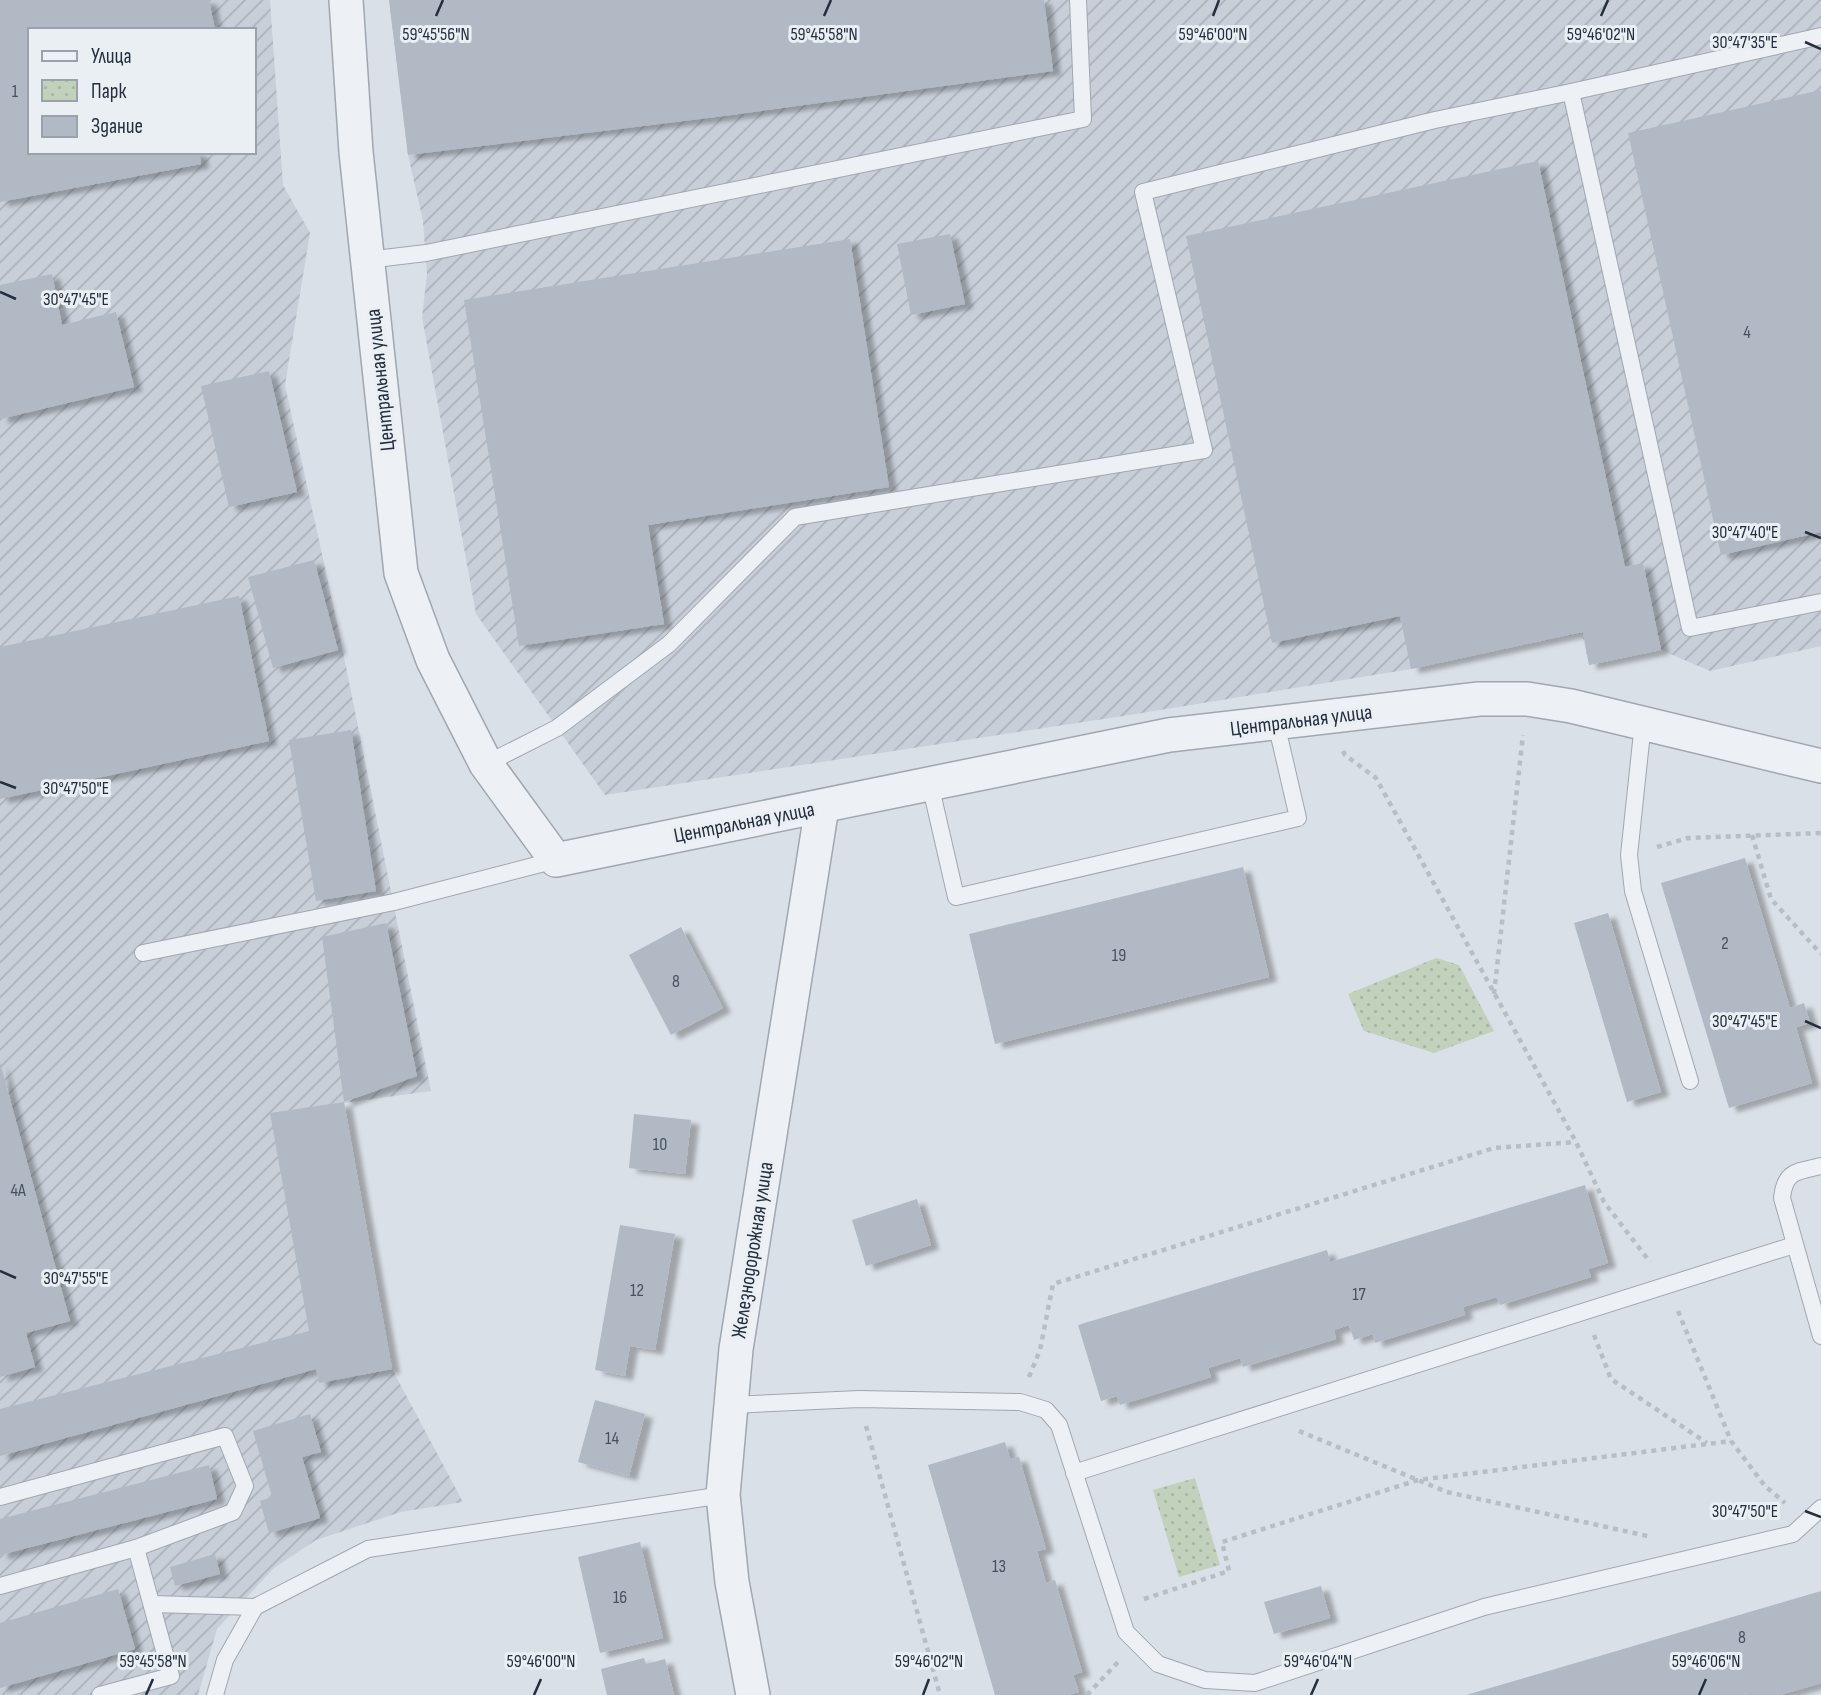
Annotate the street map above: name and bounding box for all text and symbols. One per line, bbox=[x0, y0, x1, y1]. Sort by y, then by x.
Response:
text: 59°45'56"N bbox=[402, 24, 470, 45]
text: 59°45'58"N bbox=[790, 24, 858, 45]
text: 59°46'00"N bbox=[1179, 24, 1247, 45]
text: 59°46'02"N bbox=[1567, 24, 1635, 45]
legend bbox=[28, 28, 256, 154]
text: 30°47'35"E bbox=[1712, 32, 1778, 53]
text: Улица bbox=[91, 44, 132, 69]
text: Парк bbox=[91, 79, 126, 104]
house number: 1 bbox=[12, 81, 19, 102]
text: Здание bbox=[91, 114, 143, 139]
text: 30°47'45"E bbox=[43, 289, 109, 310]
street label: Центральная улица bbox=[361, 308, 400, 452]
house number: 4 bbox=[1743, 322, 1751, 343]
text: 30°47'40"E bbox=[1712, 522, 1778, 543]
street label: Центральная улица bbox=[1229, 699, 1374, 742]
text: 30°47'50"E bbox=[43, 778, 109, 799]
street label: Центральная улица bbox=[672, 797, 817, 848]
house number: 2 bbox=[1721, 933, 1729, 954]
house number: 19 bbox=[1112, 945, 1126, 966]
house number: 8 bbox=[672, 971, 680, 992]
text: 30°47'45"E bbox=[1712, 1011, 1778, 1032]
house number: 10 bbox=[653, 1134, 667, 1155]
street label: Железнодорожная улица bbox=[726, 1160, 779, 1340]
house number: 4А bbox=[10, 1180, 26, 1201]
text: 30°47'55"E bbox=[43, 1268, 109, 1289]
house number: 12 bbox=[630, 1280, 644, 1301]
house number: 17 bbox=[1352, 1284, 1367, 1305]
house number: 14 bbox=[605, 1428, 619, 1449]
text: 30°47'50"E bbox=[1712, 1501, 1778, 1522]
house number: 13 bbox=[992, 1556, 1006, 1577]
house number: 16 bbox=[613, 1587, 627, 1608]
house number: 8 bbox=[1738, 1627, 1746, 1648]
text: 59°45'58"N bbox=[119, 1651, 187, 1672]
text: 59°46'00"N bbox=[507, 1651, 575, 1672]
text: 59°46'02"N bbox=[895, 1651, 963, 1672]
text: 59°46'04"N bbox=[1284, 1651, 1352, 1672]
text: 59°46'06"N bbox=[1672, 1651, 1740, 1672]

